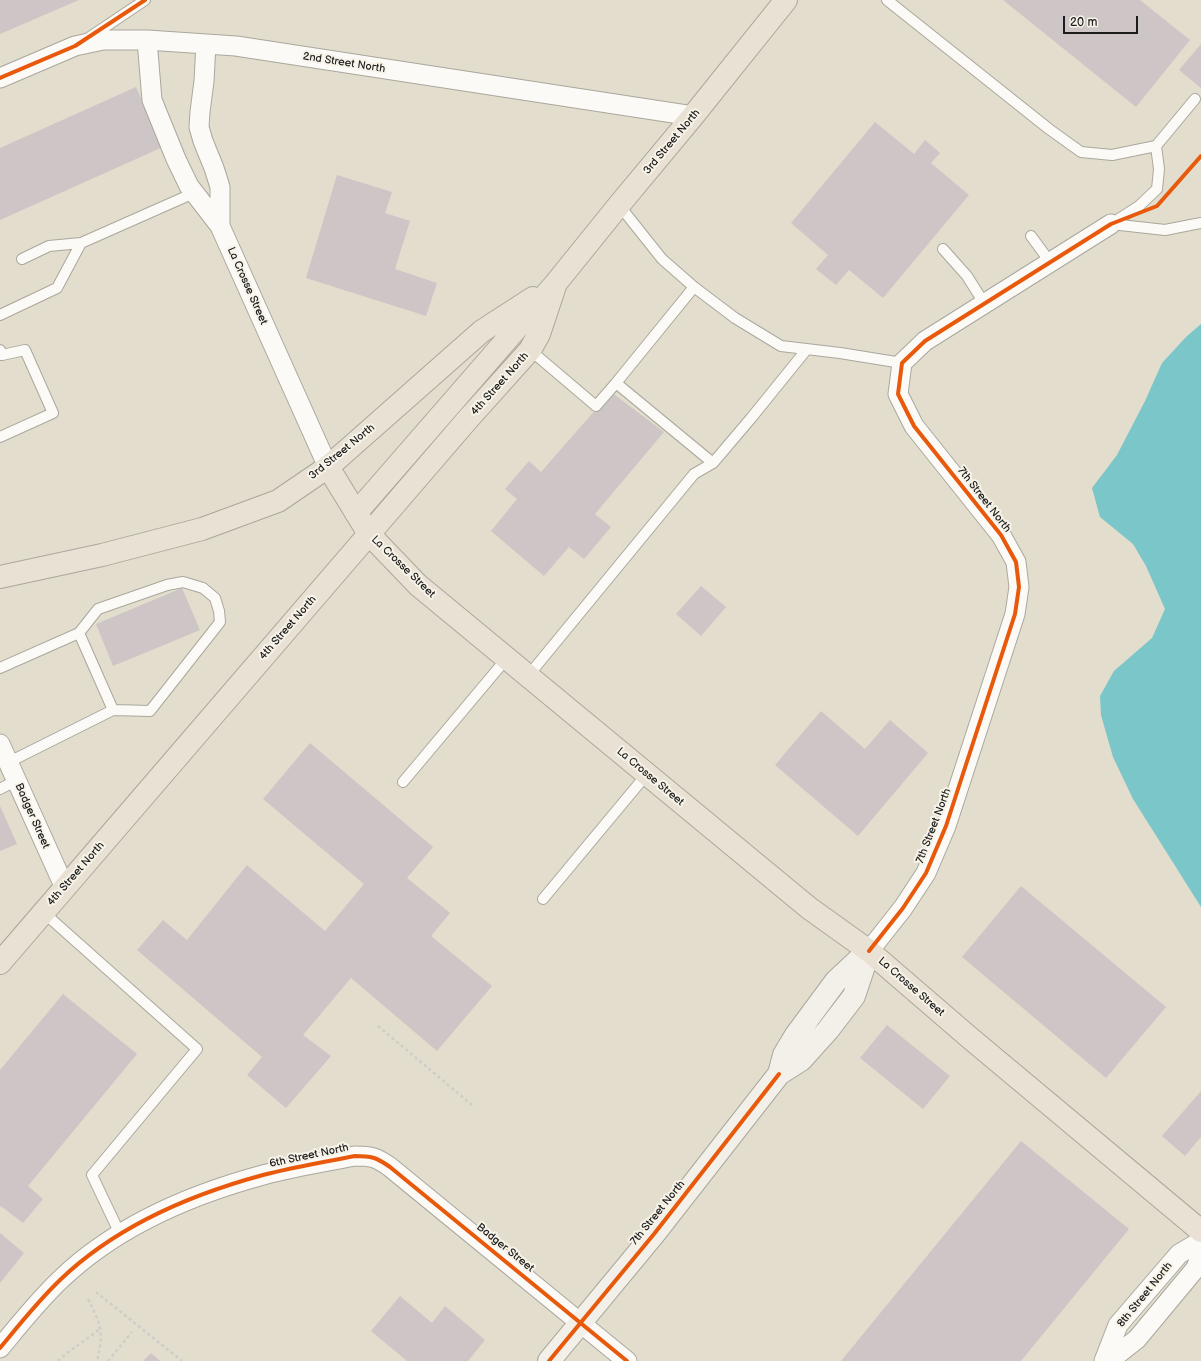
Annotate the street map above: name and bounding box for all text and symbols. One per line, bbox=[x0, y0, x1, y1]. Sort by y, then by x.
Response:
scale bar bbox=[1065, 8, 1140, 34]
text: 20 m bbox=[1070, 15, 1097, 30]
street label: 2nd Street North bbox=[302, 50, 386, 76]
street label: 3rd Street North bbox=[641, 107, 703, 177]
street label: La Crosse Street bbox=[224, 245, 270, 327]
street label: 4th Street North bbox=[468, 350, 532, 418]
street label: 3rd Street North bbox=[306, 421, 378, 483]
street label: 7th Street North bbox=[954, 465, 1014, 535]
street label: La Crosse Street bbox=[368, 533, 438, 601]
street label: 4th Street North bbox=[257, 593, 319, 663]
street label: La Crosse Street bbox=[614, 745, 686, 809]
street label: Badger Street bbox=[12, 781, 52, 851]
street label: 7th Street North bbox=[914, 787, 954, 865]
street label: 4th Street North bbox=[45, 839, 107, 909]
street label: La Crosse Street bbox=[875, 955, 947, 1019]
street label: 6th Street North bbox=[268, 1141, 350, 1171]
street label: 7th Street North bbox=[628, 1178, 688, 1248]
street label: Badger Street bbox=[474, 1221, 536, 1275]
street label: 8th Street North bbox=[1115, 1260, 1175, 1330]

